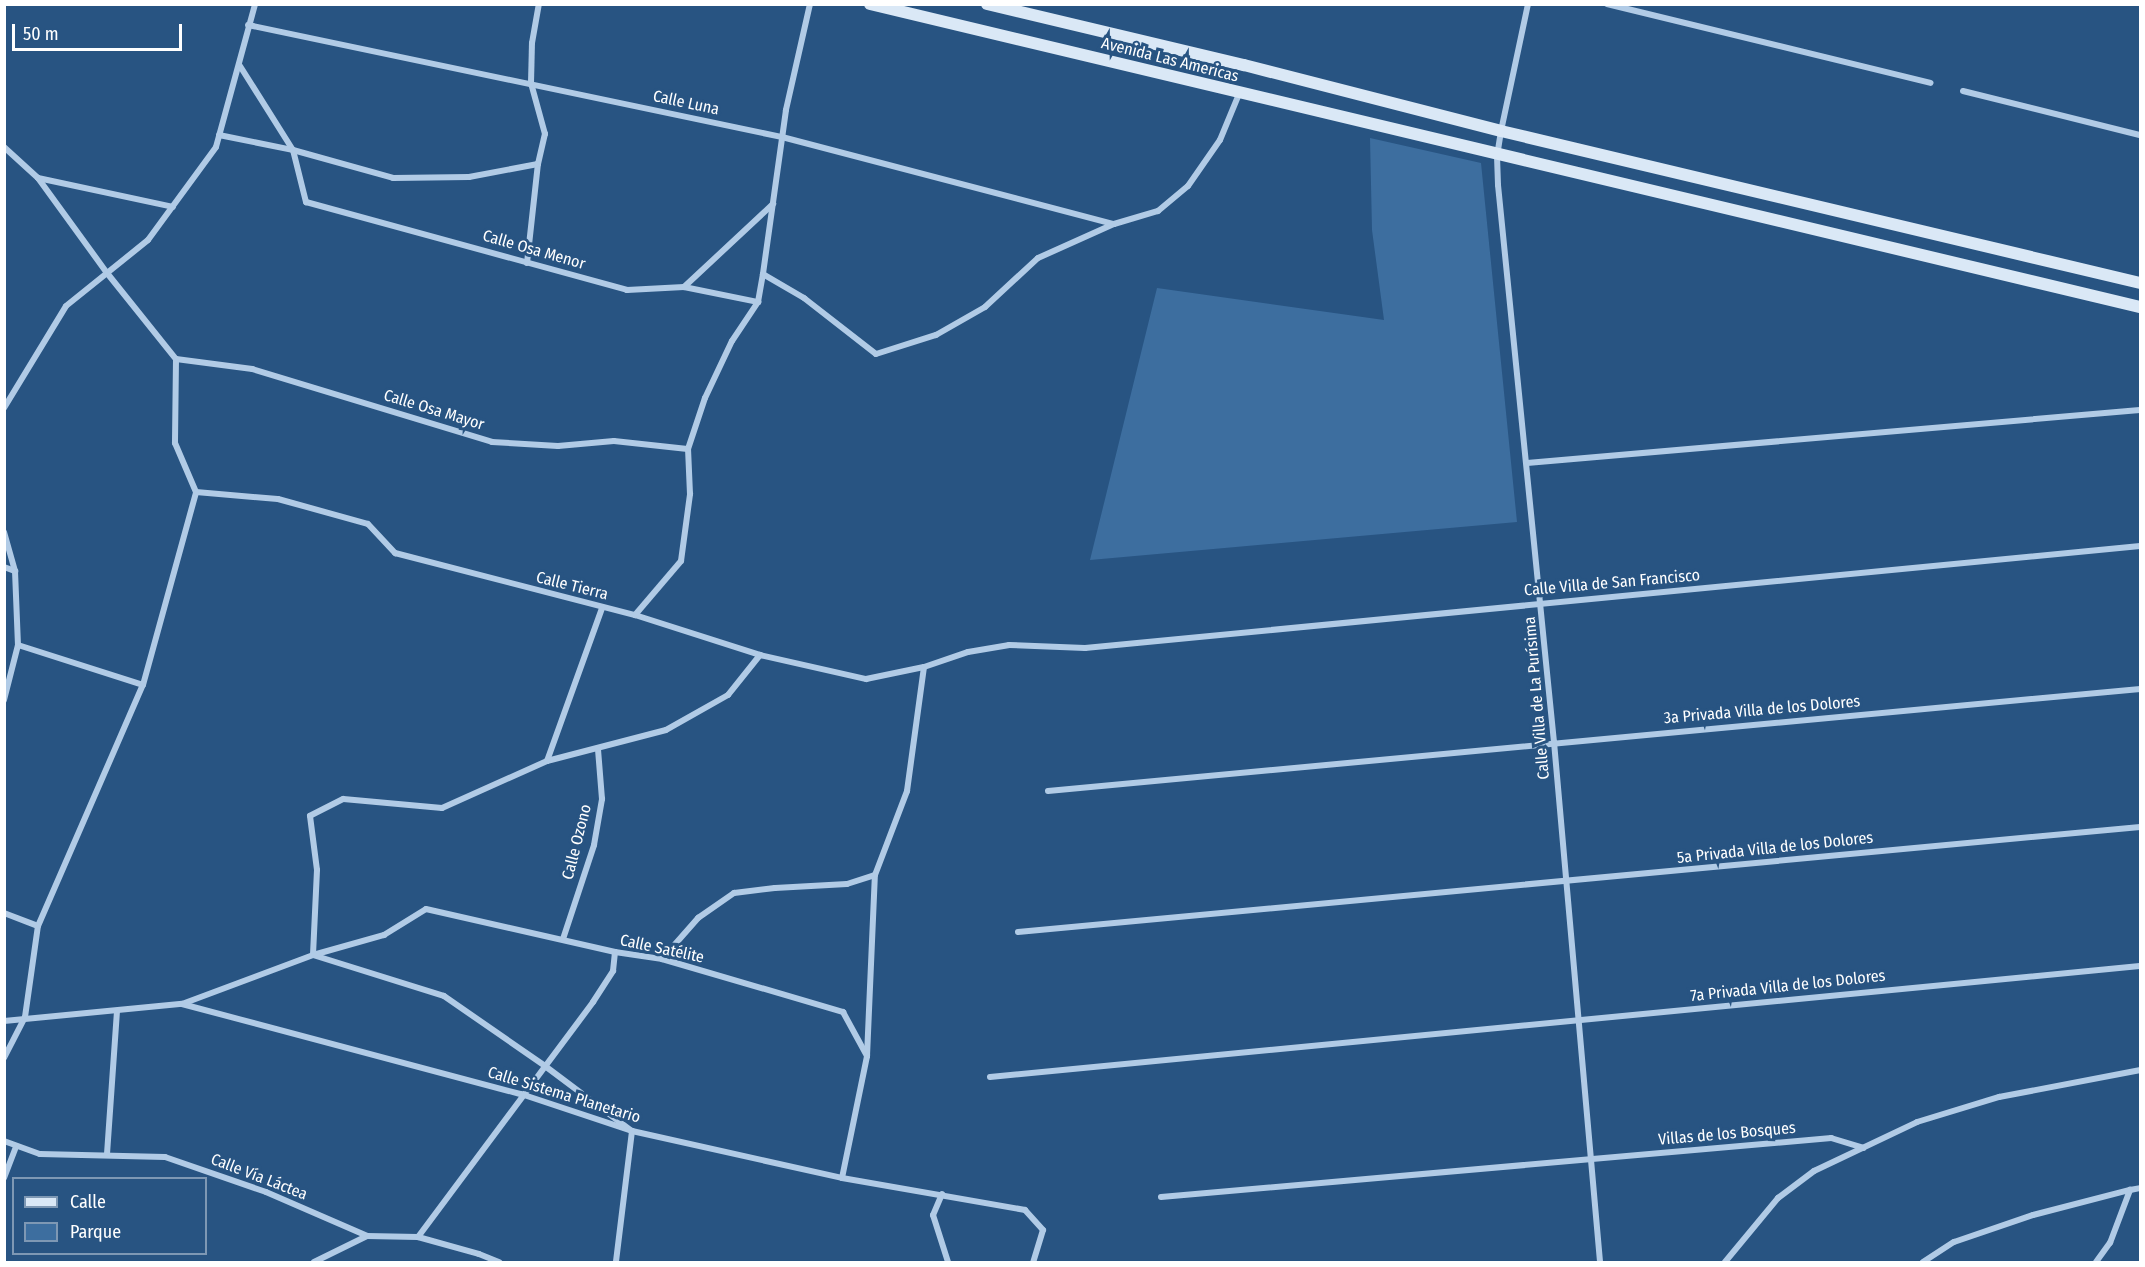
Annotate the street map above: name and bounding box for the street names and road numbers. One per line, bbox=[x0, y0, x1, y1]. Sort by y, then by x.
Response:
street label: Avenida Las Americas bbox=[1099, 34, 1241, 86]
street label: Calle Luna bbox=[651, 87, 721, 119]
street label: Calle Osa Menor bbox=[481, 226, 587, 274]
street label: Calle Osa Mayor bbox=[381, 386, 487, 434]
street label: Calle Villa de San Francisco bbox=[1523, 566, 1701, 600]
street label: Calle Tierra bbox=[534, 568, 610, 604]
street label: Calle Villa de La Purísima bbox=[1520, 616, 1554, 780]
street label: 3a Privada Villa de los Dolores bbox=[1663, 692, 1861, 728]
street label: Calle Ozono bbox=[558, 802, 596, 882]
street label: 5a Privada Villa de los Dolores bbox=[1676, 828, 1874, 868]
street label: Calle Satélite bbox=[618, 931, 706, 967]
street label: 7a Privada Villa de los Dolores bbox=[1690, 966, 1886, 1006]
street label: Calle Sistema Planetario bbox=[485, 1063, 643, 1127]
street label: Villas de los Bosques bbox=[1657, 1118, 1797, 1150]
street label: Calle Vía Láctea bbox=[208, 1150, 310, 1204]

